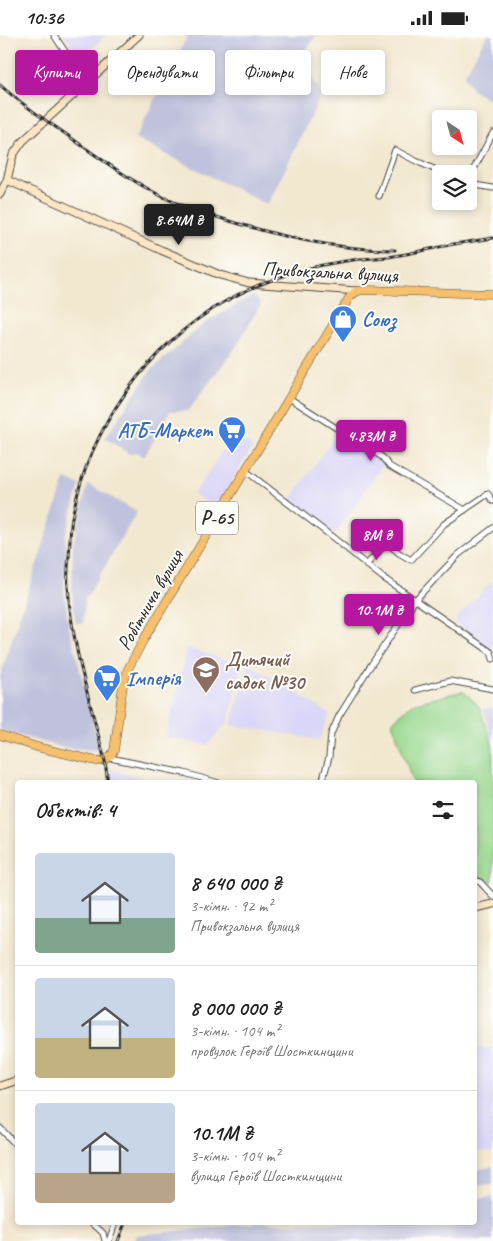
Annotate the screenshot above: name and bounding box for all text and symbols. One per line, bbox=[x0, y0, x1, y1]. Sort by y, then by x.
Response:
text: 10:36 bbox=[25, 6, 63, 30]
chip: Купити bbox=[15, 50, 98, 95]
chip: Орендувати bbox=[108, 50, 215, 95]
chip: Фільтри bbox=[225, 50, 311, 95]
chip: Нове bbox=[321, 50, 385, 95]
north arrow bbox=[432, 110, 478, 155]
map controls bbox=[432, 110, 477, 210]
button: layers bbox=[432, 165, 477, 210]
pin: 8.64M ₴ bbox=[133, 203, 225, 246]
text: 8.64M ₴ bbox=[155, 210, 203, 230]
street label: Привокзальна вулиця bbox=[261, 256, 399, 289]
shop icon: Союз bbox=[328, 304, 358, 343]
place label: Союз bbox=[362, 307, 398, 333]
supermarket icon: АТБ-Маркет bbox=[217, 415, 247, 454]
place label: АТБ-Маркет bbox=[118, 418, 214, 443]
pin: 4.83M ₴ bbox=[325, 419, 417, 462]
text: 4.83M ₴ bbox=[347, 426, 395, 446]
road number: Р-65 bbox=[196, 501, 238, 534]
pin: 8M ₴ bbox=[347, 519, 407, 561]
text: 8M ₴ bbox=[362, 525, 392, 545]
street label: Робітнича вулиця bbox=[111, 544, 190, 654]
pin: 10.1M ₴ bbox=[333, 593, 425, 636]
text: 10.1M ₴ bbox=[355, 600, 403, 620]
place label: Дитячий садок №30 bbox=[225, 647, 306, 695]
school or university icon: Дитячий садок №30 bbox=[191, 655, 221, 694]
supermarket icon: Імперія bbox=[92, 663, 122, 702]
place label: Імперія bbox=[126, 666, 182, 691]
icon: filters bbox=[429, 796, 457, 824]
text: Об’єктів: 4 bbox=[35, 797, 116, 823]
text: 8 640 000 ₴ bbox=[190, 870, 281, 896]
icon: home bbox=[75, 873, 135, 933]
text: 3-кімн. · 92 m² bbox=[190, 896, 272, 916]
text: Привокзальна вулиця bbox=[190, 916, 299, 936]
text: 8 000 000 ₴ bbox=[190, 995, 281, 1021]
icon: home bbox=[75, 998, 135, 1058]
text: 3-кімн. · 104 m² bbox=[190, 1021, 280, 1041]
text: провулок Героїв Шосткинщини bbox=[190, 1041, 353, 1061]
text: 10.1M ₴ bbox=[190, 1120, 253, 1146]
icon: home bbox=[75, 1123, 135, 1183]
text: 3-кімн. · 104 m² bbox=[190, 1146, 280, 1166]
text: вулиця Героїв Шосткинщини bbox=[190, 1166, 341, 1186]

